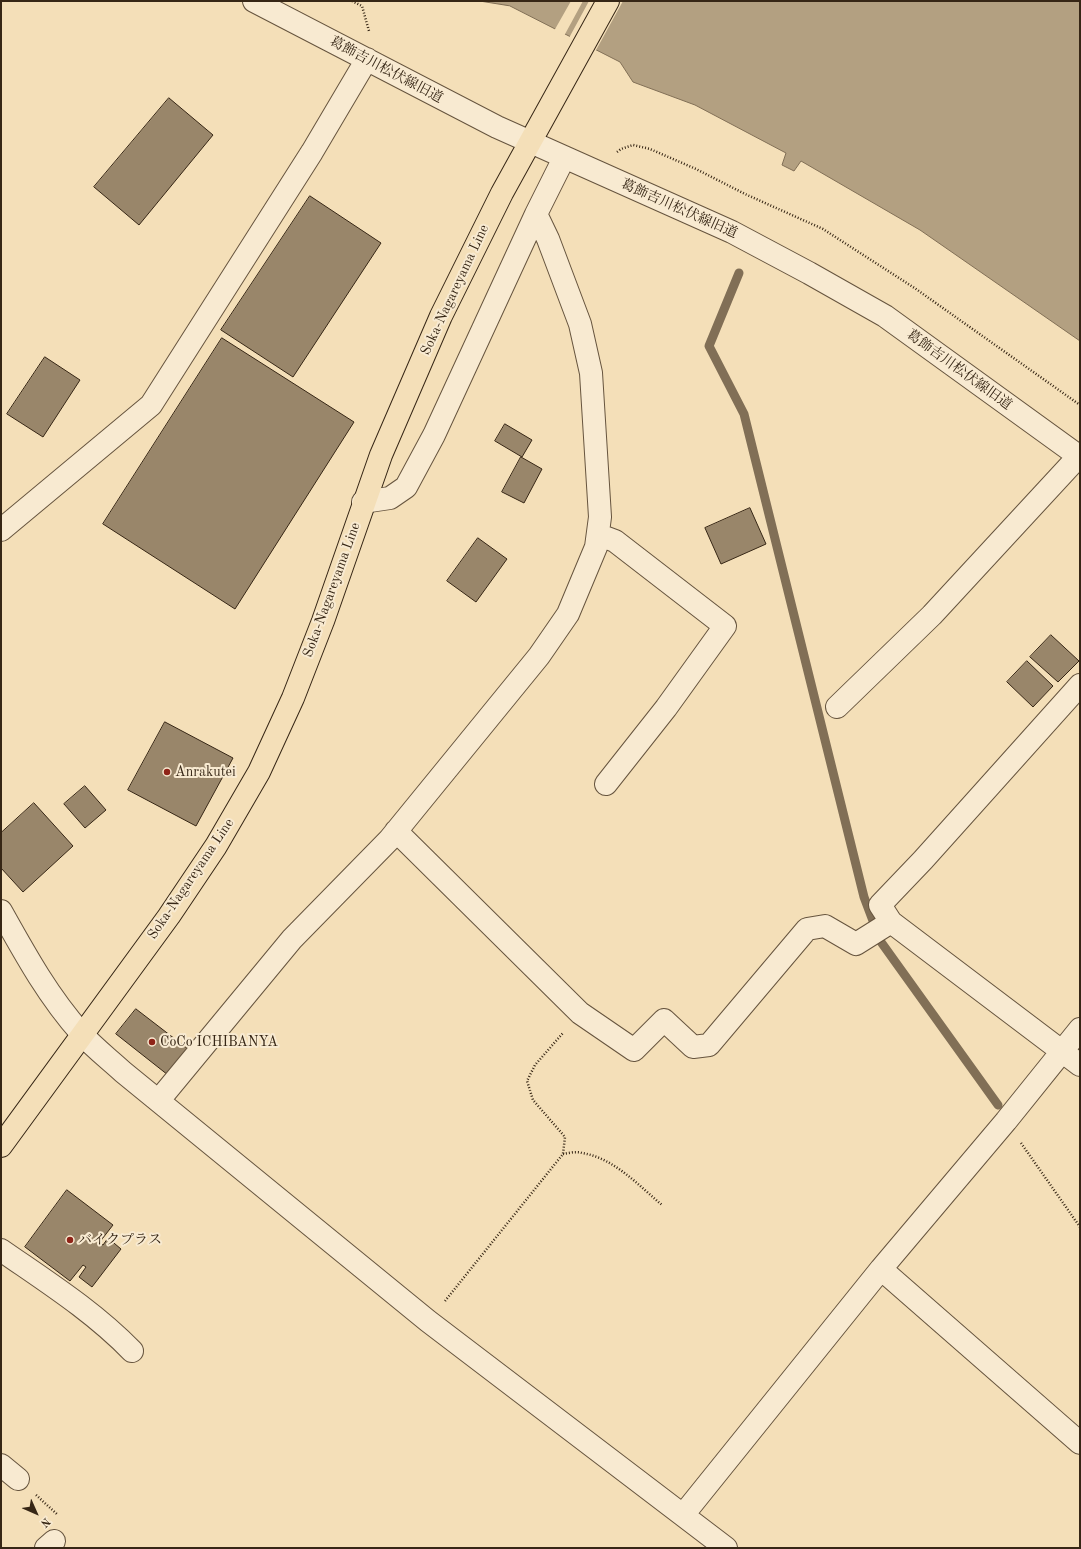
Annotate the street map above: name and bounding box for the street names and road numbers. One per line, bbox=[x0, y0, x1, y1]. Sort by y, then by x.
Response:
street label: 葛飾吉川松伏線旧道 bbox=[326, 33, 446, 107]
street label: 葛飾吉川松伏線旧道 bbox=[618, 176, 740, 242]
street label: Soka-Nagareyama Line bbox=[417, 222, 493, 358]
street label: 葛飾吉川松伏線旧道 bbox=[903, 326, 1015, 414]
street label: Soka-Nagareyama Line bbox=[300, 520, 364, 660]
street label: Soka-Nagareyama Line bbox=[144, 815, 238, 943]

